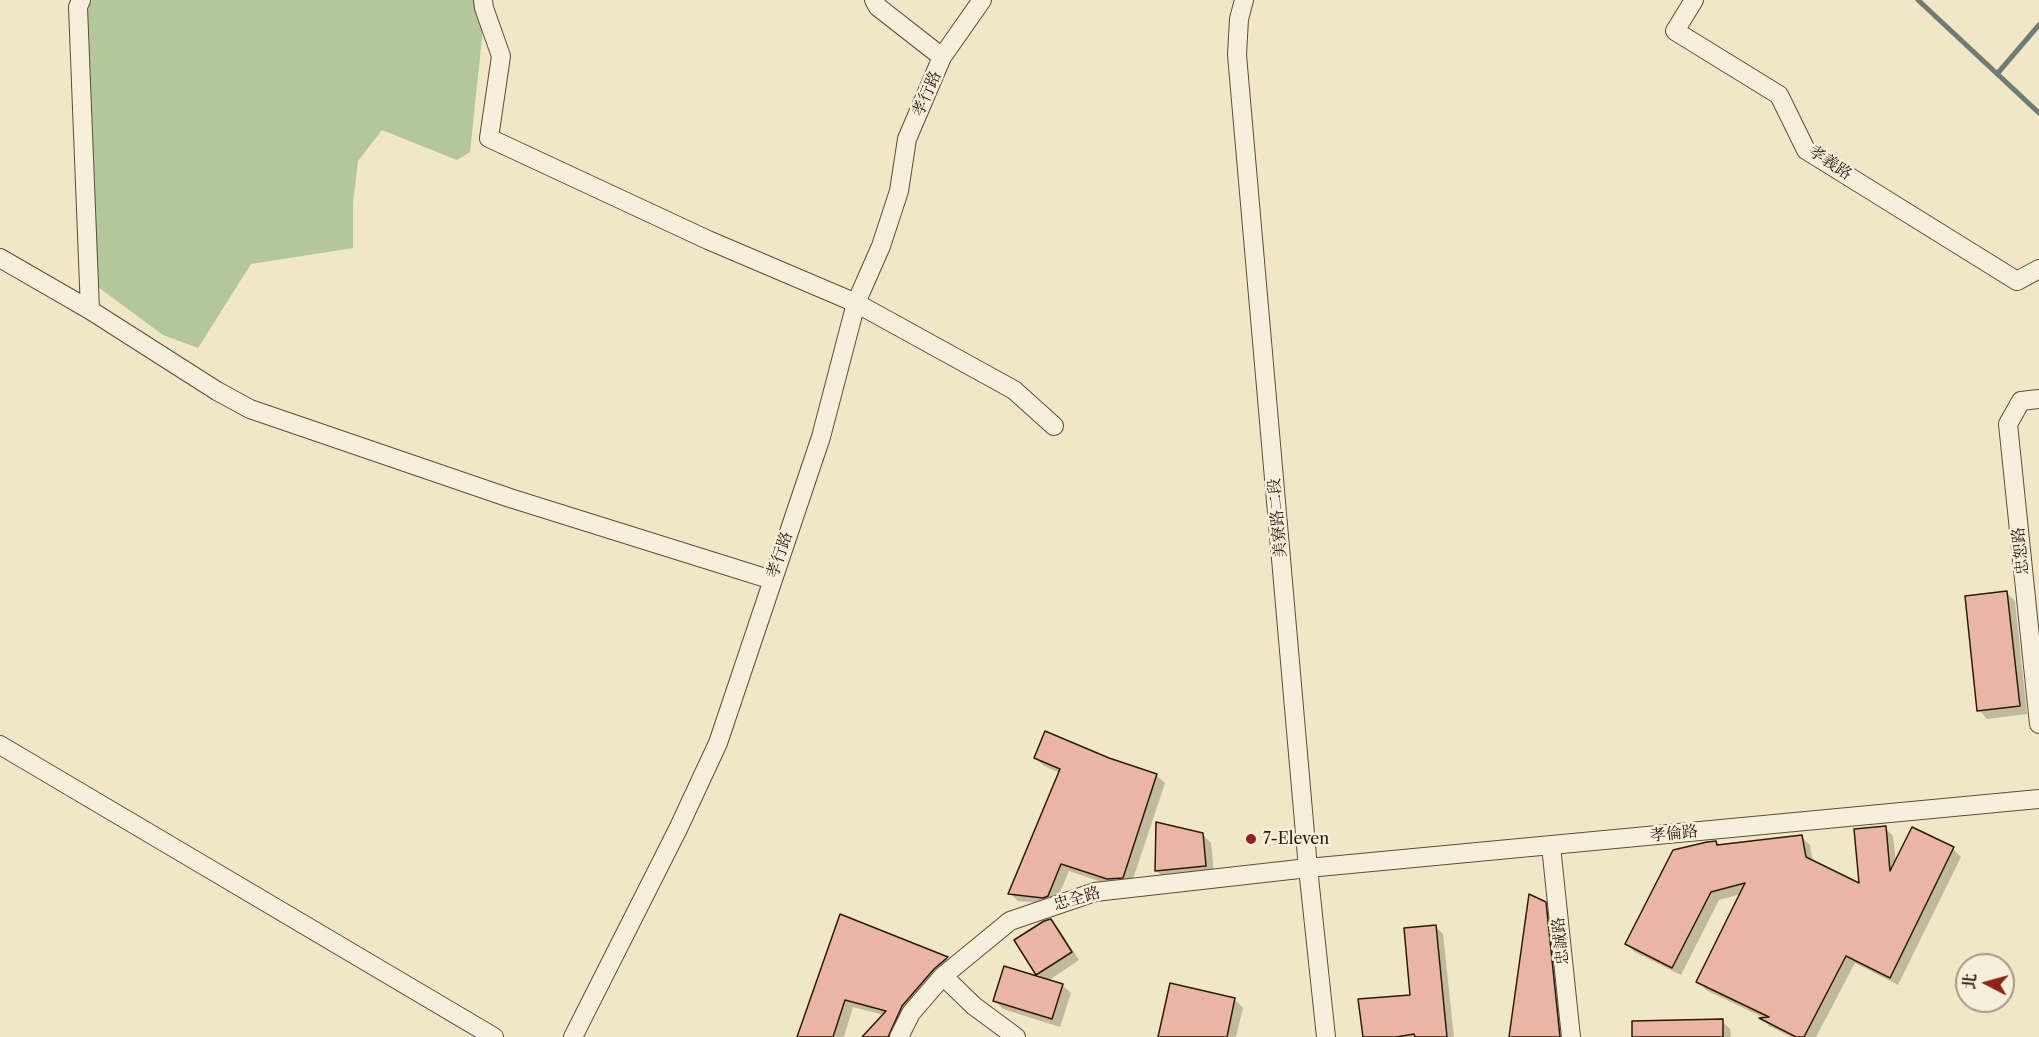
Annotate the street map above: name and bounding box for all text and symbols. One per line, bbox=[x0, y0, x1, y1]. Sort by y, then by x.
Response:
street label: 孝行路 bbox=[908, 68, 946, 120]
street label: 孝義路 bbox=[1805, 142, 1855, 184]
street label: 美寮路二段 bbox=[1265, 477, 1291, 559]
street label: 忠恕路 bbox=[2009, 526, 2033, 576]
street label: 孝行路 bbox=[763, 529, 797, 581]
street label: 孝倫路 bbox=[1649, 822, 1699, 846]
place label: 7-Eleven bbox=[1263, 829, 1329, 849]
marker: 7-Eleven bbox=[1244, 832, 1258, 846]
street label: 忠全路 bbox=[1051, 883, 1103, 915]
street label: 忠誠路 bbox=[1549, 916, 1573, 966]
north arrow bbox=[1955, 953, 2015, 1013]
text: 北 bbox=[1958, 972, 1980, 990]

